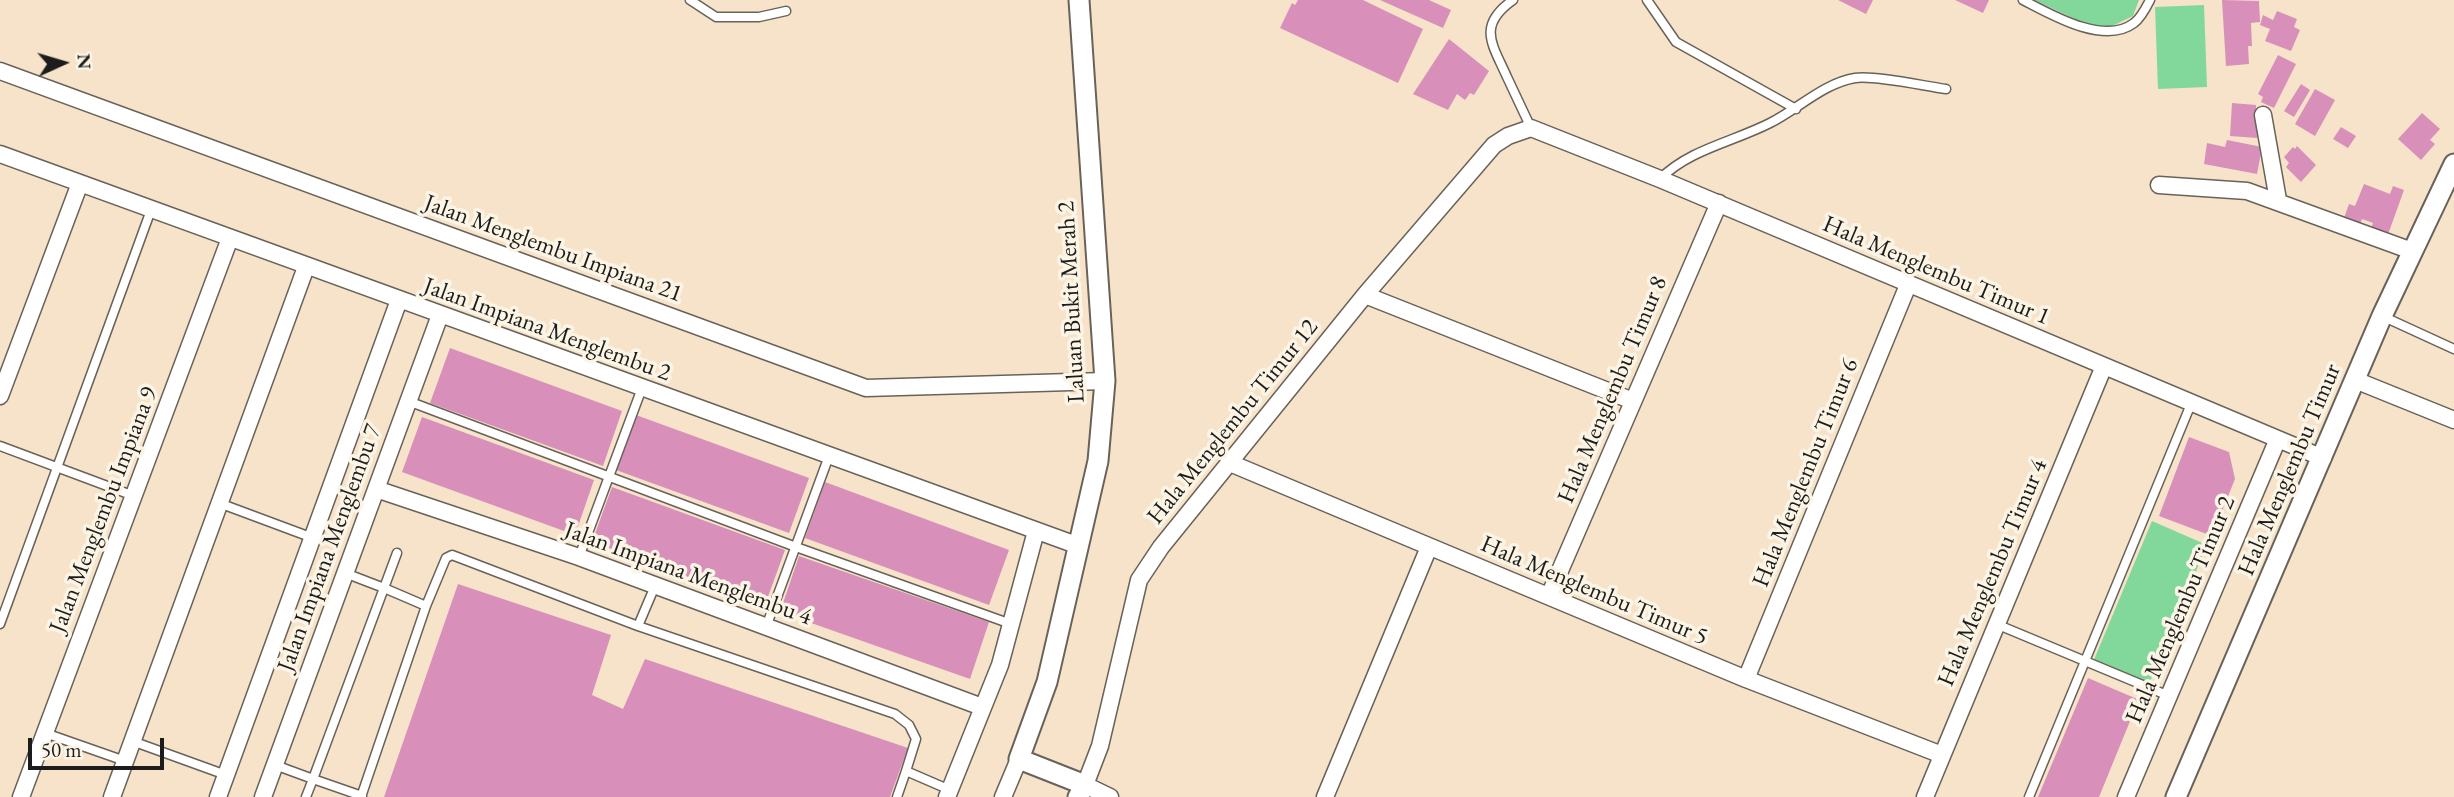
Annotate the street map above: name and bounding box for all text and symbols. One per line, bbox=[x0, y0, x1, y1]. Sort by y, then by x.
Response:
north arrow bbox=[28, 28, 98, 98]
text: N bbox=[71, 53, 97, 70]
street label: Jalan Menglembu Impiana 21 bbox=[420, 189, 686, 309]
street label: Laluan Bukit Merah 2 bbox=[1052, 200, 1092, 404]
street label: Hala Menglembu Timur 1 bbox=[1818, 210, 2054, 332]
street label: Jalan Impiana Menglembu 2 bbox=[419, 272, 675, 388]
street label: Hala Menglembu Timur 8 bbox=[1552, 272, 1674, 508]
street label: Hala Menglembu Timur 12 bbox=[1141, 314, 1325, 530]
street label: Hala Menglembu Timur 6 bbox=[1747, 354, 1865, 592]
street label: Hala Menglembu Timur bbox=[2232, 360, 2348, 580]
street label: Jalan Menglembu Impiana 9 bbox=[44, 383, 164, 637]
street label: Jalan Impiana Menglembu 7 bbox=[272, 420, 388, 676]
street label: Hala Menglembu Timur 4 bbox=[1932, 455, 2054, 691]
street label: Hala Menglembu Timur 2 bbox=[2120, 492, 2242, 728]
street label: Jalan Impiana Menglembu 4 bbox=[560, 516, 816, 632]
street label: Hala Menglembu Timur 5 bbox=[1476, 530, 1712, 652]
scale bar bbox=[32, 724, 168, 768]
text: 50 m bbox=[41, 736, 82, 763]

